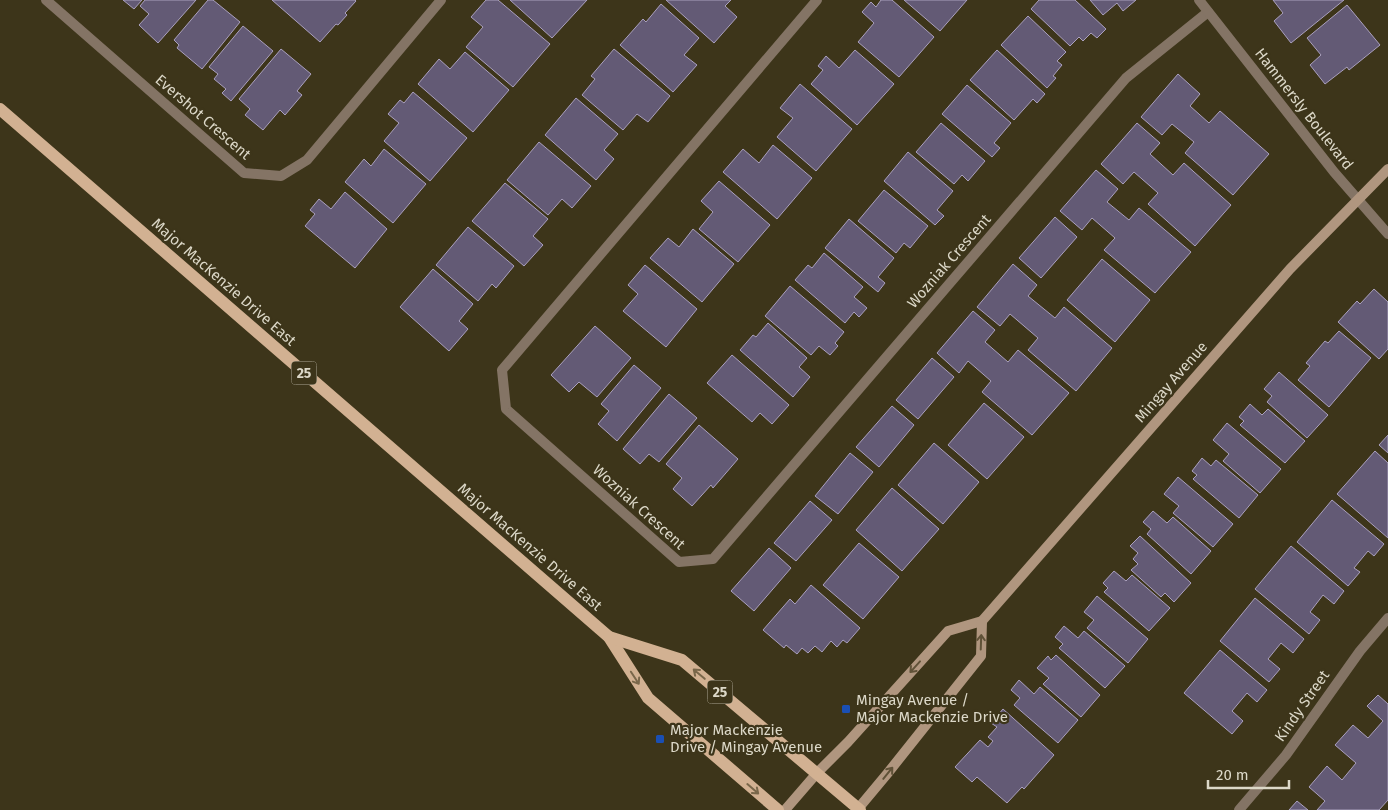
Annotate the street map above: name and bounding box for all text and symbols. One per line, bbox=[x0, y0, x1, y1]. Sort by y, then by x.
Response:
street label: Hammersly Boulevard bbox=[1251, 45, 1357, 173]
street label: Evershot Crescent bbox=[152, 71, 255, 164]
street label: Wozniak Crescent bbox=[903, 210, 995, 312]
street label: Major MacKenzie Drive East bbox=[148, 214, 300, 350]
street label: Mingay Avenue bbox=[1131, 338, 1211, 426]
road number: 25 bbox=[292, 362, 316, 384]
street label: Wozniak Crescent bbox=[589, 461, 689, 554]
street label: Major MacKenzie Drive East bbox=[454, 479, 606, 615]
one-way arrow bbox=[976, 635, 986, 651]
one-way arrow bbox=[910, 660, 921, 673]
street label: Kindy Street bbox=[1271, 666, 1333, 745]
one-way arrow bbox=[693, 669, 706, 680]
one-way arrow bbox=[630, 671, 641, 685]
road number: 25 bbox=[708, 680, 732, 704]
place label: Mingay Avenue / Major Mackenzie Drive bbox=[856, 691, 1008, 726]
marker: Mingay Avenue / Major Mackenzie Drive bbox=[840, 703, 852, 715]
place label: Major Mackenzie Drive / Mingay Avenue bbox=[670, 721, 822, 756]
marker: Major Mackenzie Drive / Mingay Avenue bbox=[654, 733, 666, 745]
scale bar bbox=[1208, 758, 1289, 790]
one-way arrow bbox=[883, 766, 894, 779]
text: 20 m bbox=[1216, 766, 1249, 784]
one-way arrow bbox=[747, 783, 760, 794]

